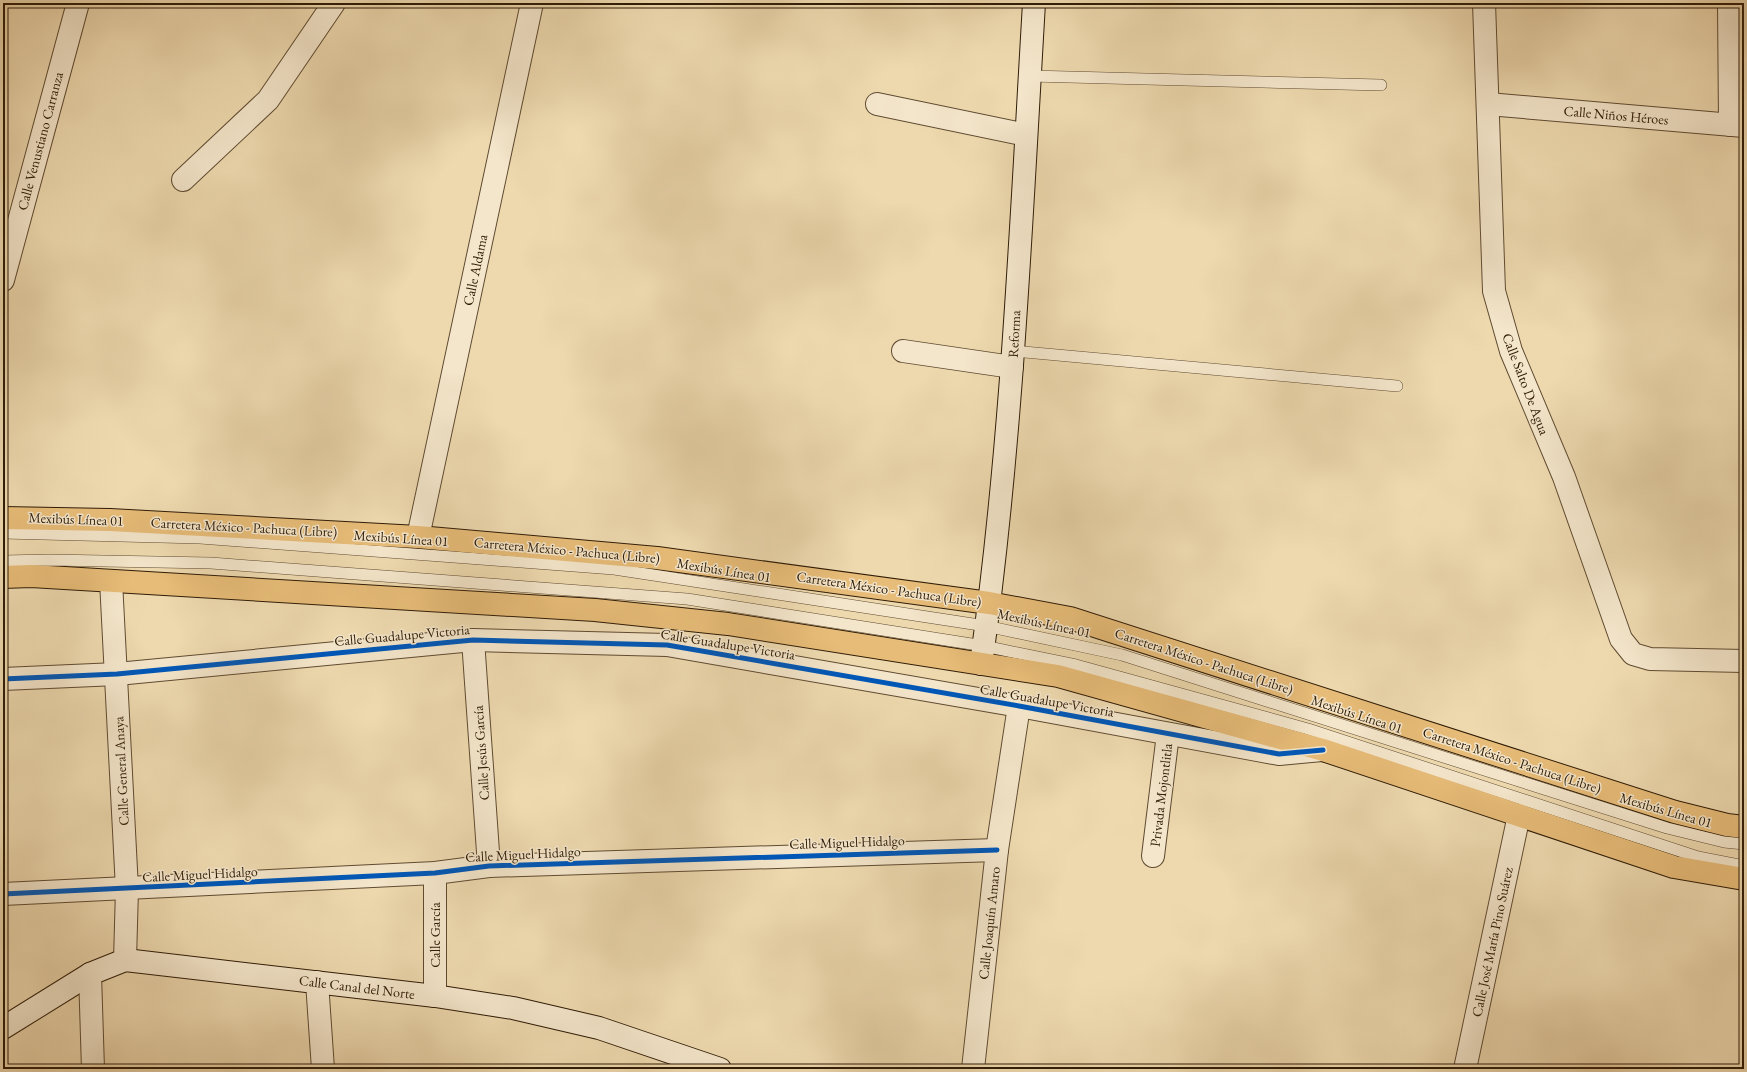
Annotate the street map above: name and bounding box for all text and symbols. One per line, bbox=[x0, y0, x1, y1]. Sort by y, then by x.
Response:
street label: Calle Venustiano Carranza bbox=[13, 69, 67, 212]
street label: Calle Niños Héroes bbox=[1563, 101, 1670, 129]
street label: Calle Aldama bbox=[459, 232, 491, 307]
street label: Reforma bbox=[1004, 309, 1024, 358]
street label: Calle Salto De Agua bbox=[1498, 331, 1554, 438]
street label: Mexibús Línea 01 bbox=[28, 508, 124, 530]
street label: Carretera México - Pachuca (Libre) bbox=[150, 513, 338, 541]
street label: Mexibús Línea 01 bbox=[353, 526, 449, 550]
street label: Carretera México - Pachuca (Libre) bbox=[473, 533, 661, 567]
street label: Mexibús Línea 01 bbox=[676, 554, 772, 586]
street label: Carretera México - Pachuca (Libre) bbox=[795, 567, 983, 611]
street label: Mexibús Línea 01 bbox=[996, 604, 1092, 642]
street label: Calle Guadalupe Victoria bbox=[334, 620, 471, 650]
street label: Calle Guadalupe Victoria bbox=[659, 624, 797, 664]
street label: Carretera México - Pachuca (Libre) bbox=[1112, 624, 1296, 698]
street label: Calle Guadalupe Victoria bbox=[979, 679, 1116, 721]
street label: Mexibús Línea 01 bbox=[1309, 691, 1405, 737]
street label: Calle Jesús García bbox=[469, 705, 493, 801]
street label: Calle General Anaya bbox=[109, 715, 133, 826]
street label: Carretera México - Pachuca (Libre) bbox=[1420, 723, 1604, 797]
street label: Privada Mojontlitla bbox=[1146, 742, 1176, 848]
street label: Mexibús Línea 01 bbox=[1618, 788, 1714, 832]
street label: Calle Miguel Hidalgo bbox=[789, 831, 905, 853]
street label: Calle Miguel Hidalgo bbox=[465, 842, 581, 866]
street label: Calle Miguel Hidalgo bbox=[142, 862, 258, 886]
street label: Calle José María Pino Suárez bbox=[1467, 865, 1517, 1018]
street label: Calle Joaquín Amaro bbox=[974, 866, 1004, 980]
street label: Calle García bbox=[426, 902, 444, 968]
street label: Calle Canal del Norte bbox=[298, 971, 416, 1003]

